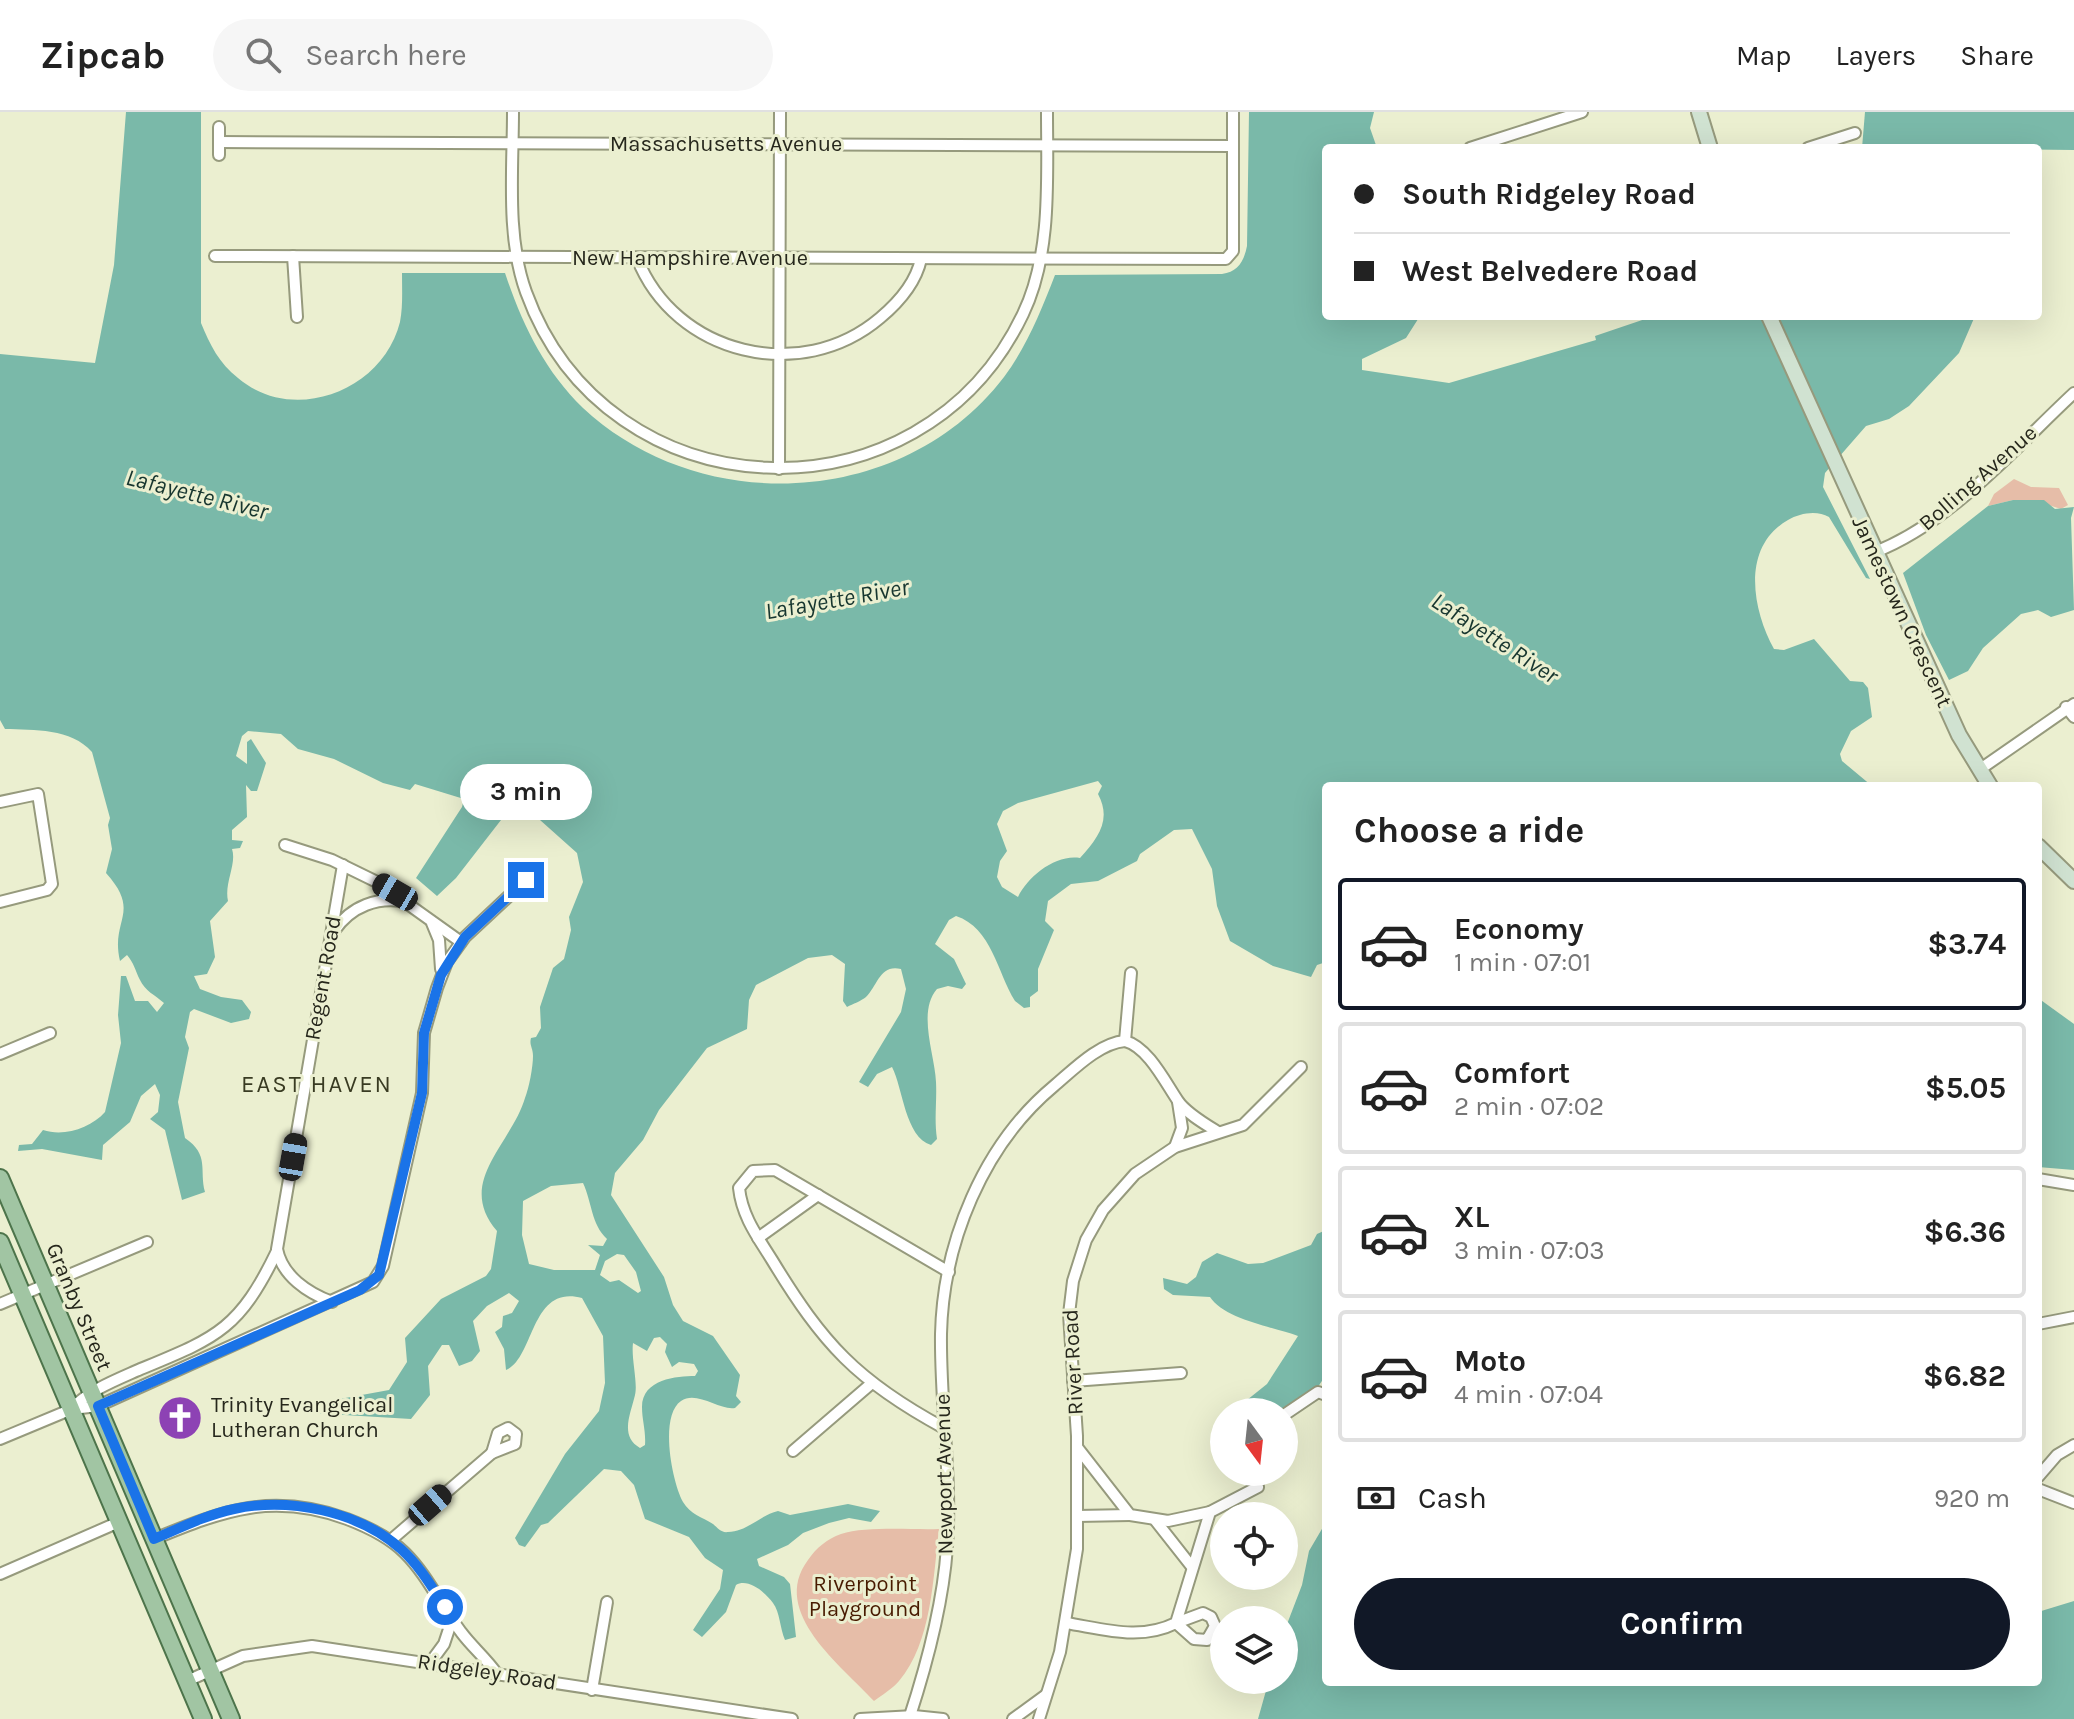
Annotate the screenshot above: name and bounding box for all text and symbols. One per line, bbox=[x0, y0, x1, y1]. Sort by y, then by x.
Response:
search box bbox=[213, 19, 773, 91]
text: Zipcab bbox=[40, 33, 165, 78]
icon: search bbox=[241, 33, 285, 77]
text: Search here bbox=[305, 37, 467, 73]
text: Map bbox=[1736, 39, 1791, 72]
text: Layers bbox=[1835, 39, 1916, 72]
text: Share bbox=[1960, 39, 2034, 72]
street label: Massachusetts Avenue bbox=[610, 131, 842, 157]
text: South Ridgeley Road bbox=[1402, 176, 1696, 212]
street label: New Hampshire Avenue bbox=[572, 245, 808, 271]
text: West Belvedere Road bbox=[1402, 253, 1698, 289]
street label: Bolling Avenue bbox=[1914, 420, 2042, 536]
water label: Lafayette River bbox=[123, 463, 272, 525]
street label: Jamestown Crescent bbox=[1846, 512, 1958, 712]
water label: Lafayette River bbox=[763, 572, 912, 625]
water label: Lafayette River bbox=[1426, 587, 1564, 690]
callout: 3 min bbox=[460, 764, 592, 820]
text: 3 min bbox=[490, 776, 562, 807]
text: Choose a ride bbox=[1354, 809, 1584, 851]
route end bbox=[508, 862, 544, 898]
car bbox=[368, 870, 422, 914]
icon: car bbox=[1358, 908, 1430, 980]
text: Economy bbox=[1454, 911, 1584, 947]
street label: Regent Road bbox=[299, 914, 347, 1042]
text: $3.74 bbox=[1927, 926, 2006, 962]
text: 1 min · 07:01 bbox=[1454, 947, 1591, 978]
icon: car bbox=[1358, 1052, 1430, 1124]
text: Comfort bbox=[1454, 1055, 1570, 1091]
district label: EAST HAVEN bbox=[241, 1070, 393, 1098]
text: $5.05 bbox=[1925, 1070, 2006, 1106]
text: 2 min · 07:02 bbox=[1454, 1091, 1604, 1122]
car bbox=[277, 1131, 309, 1183]
icon: car bbox=[1358, 1196, 1430, 1268]
text: XL bbox=[1454, 1199, 1489, 1235]
text: $6.36 bbox=[1924, 1214, 2006, 1250]
text: 3 min · 07:03 bbox=[1454, 1235, 1605, 1266]
street label: Granby Street bbox=[40, 1239, 118, 1375]
street label: River Road bbox=[1057, 1308, 1089, 1416]
icon: car bbox=[1358, 1340, 1430, 1412]
text: Moto bbox=[1454, 1343, 1526, 1379]
text: $6.82 bbox=[1923, 1358, 2006, 1394]
text: 4 min · 07:04 bbox=[1454, 1379, 1603, 1410]
place label: Trinity Evangelical Lutheran Church bbox=[211, 1392, 393, 1443]
street label: Newport Avenue bbox=[930, 1393, 958, 1555]
church icon: Trinity Evangelical Lutheran Church bbox=[156, 1394, 204, 1442]
north arrow bbox=[1210, 1398, 1298, 1486]
map controls bbox=[1210, 1398, 1298, 1694]
icon: cash bbox=[1354, 1476, 1398, 1520]
car bbox=[404, 1480, 456, 1530]
text: Cash bbox=[1418, 1480, 1487, 1516]
text: 920 m bbox=[1934, 1483, 2010, 1514]
button: locate bbox=[1210, 1502, 1298, 1590]
park label: Riverpoint Playground bbox=[809, 1571, 921, 1622]
button: Confirm bbox=[1354, 1578, 2010, 1670]
route start bbox=[427, 1589, 463, 1625]
button: layers bbox=[1210, 1606, 1298, 1694]
street label: Ridgeley Road bbox=[416, 1648, 558, 1696]

